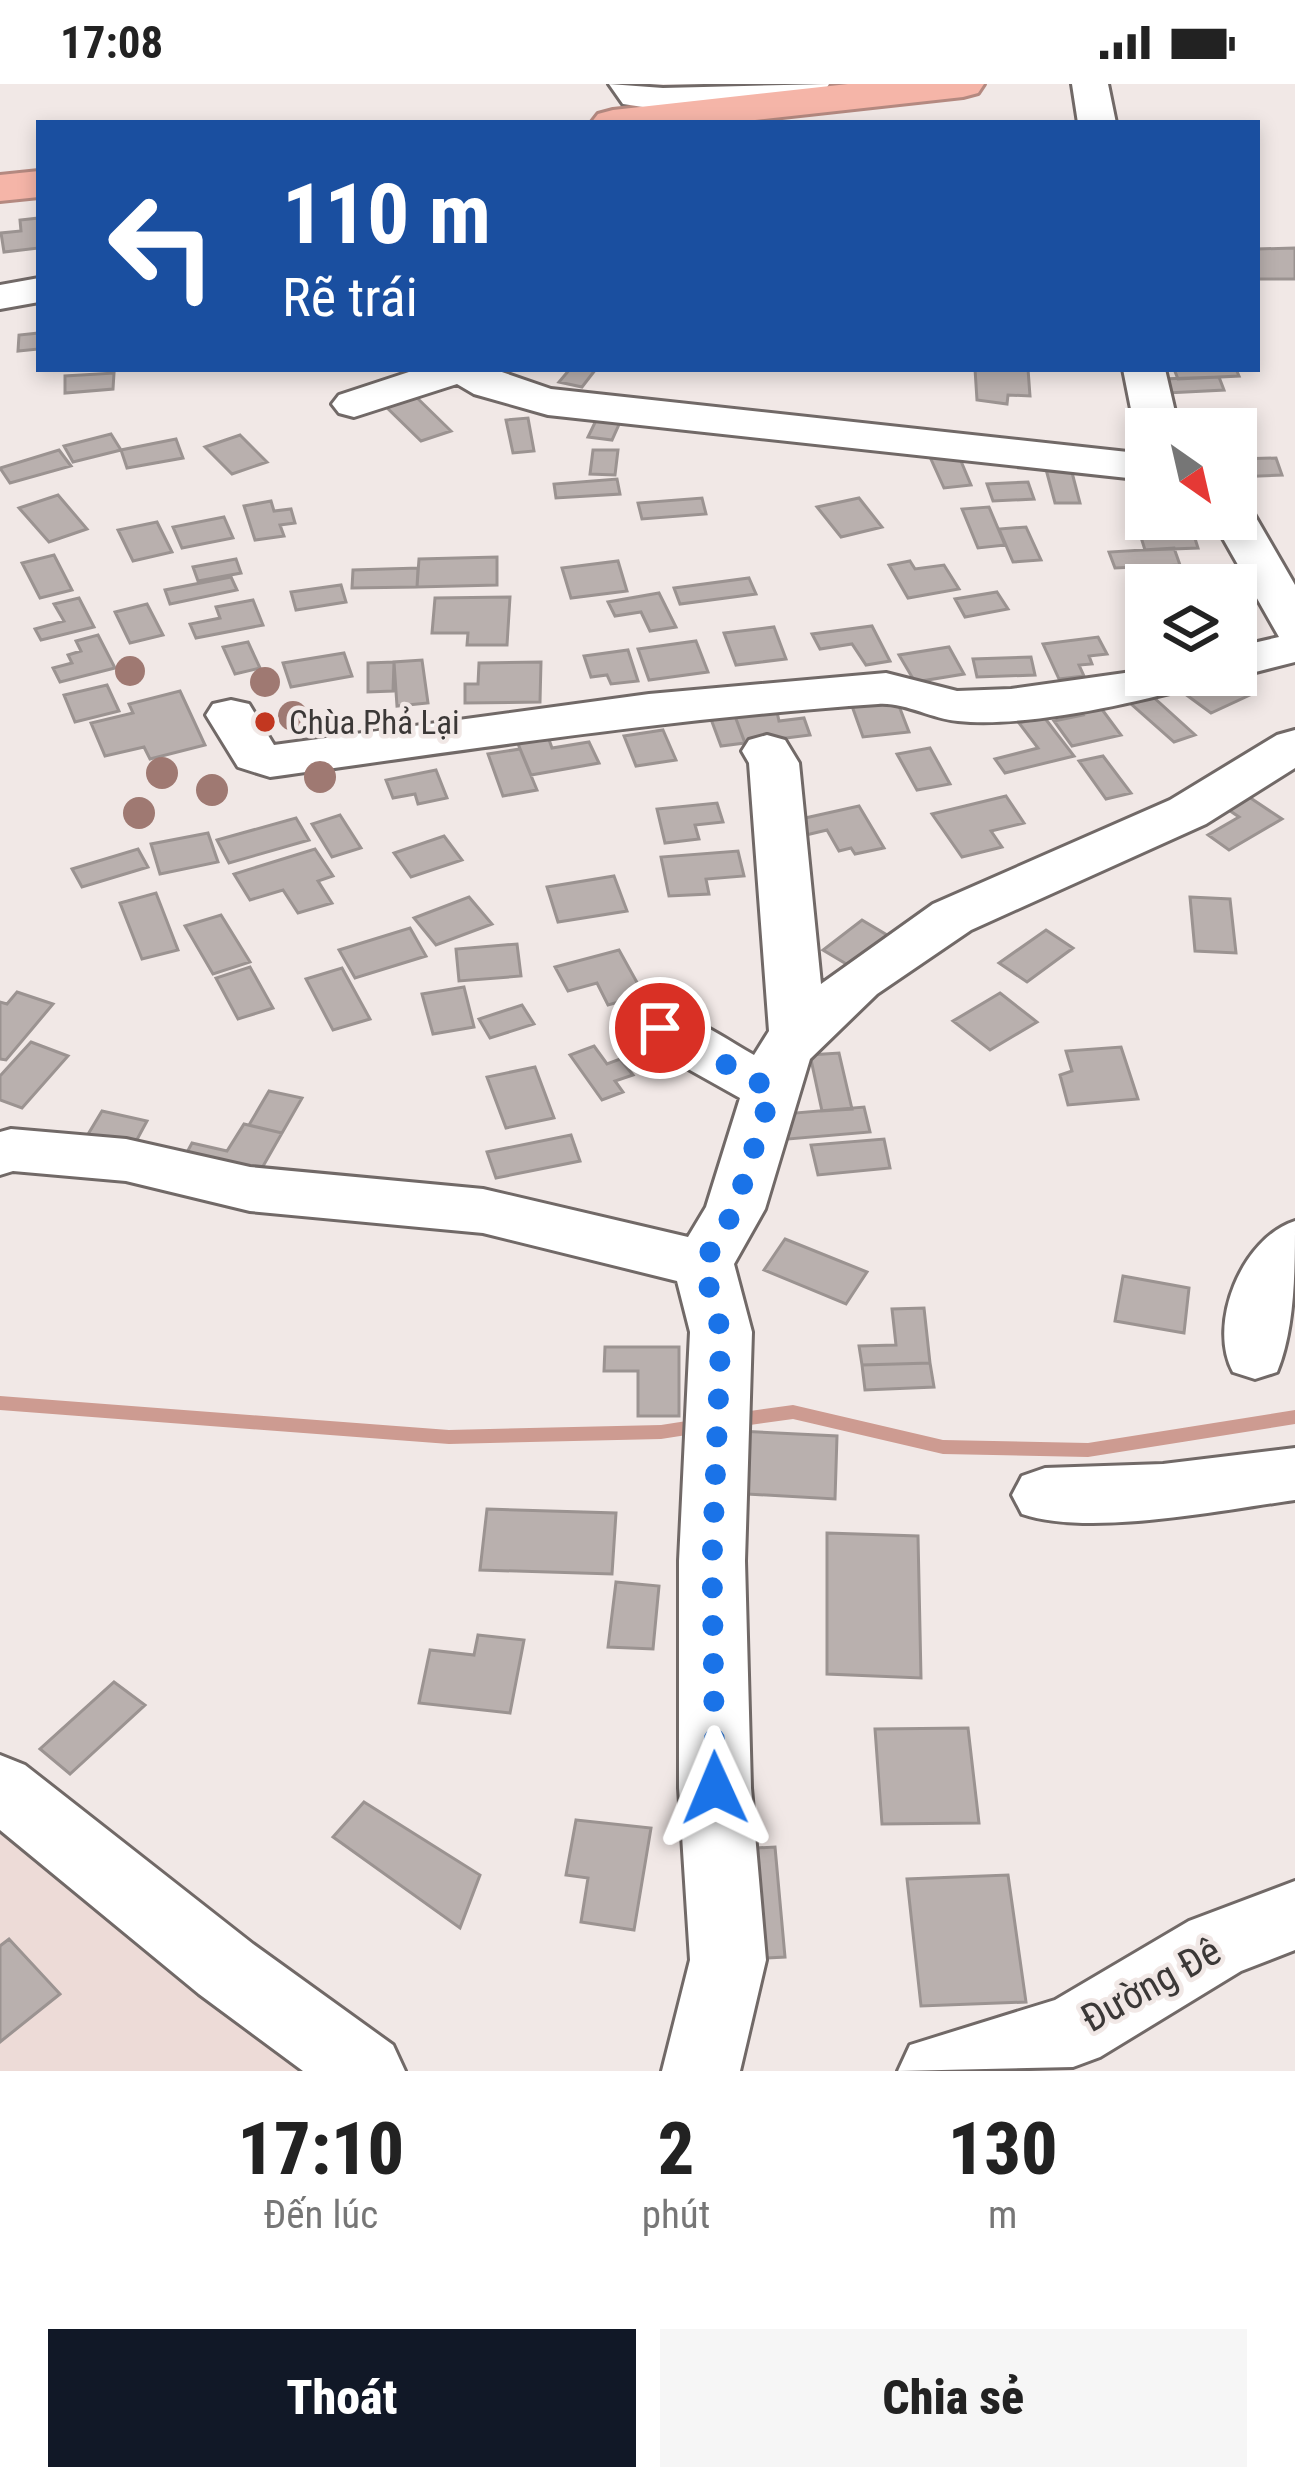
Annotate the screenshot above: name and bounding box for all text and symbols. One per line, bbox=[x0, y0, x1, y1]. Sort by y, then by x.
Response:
text: 17:08 bbox=[60, 16, 163, 69]
text: 110 m bbox=[282, 165, 491, 264]
icon: left bbox=[84, 168, 240, 324]
text: Rẽ trái bbox=[282, 266, 418, 329]
north arrow bbox=[1125, 408, 1257, 540]
map controls bbox=[1125, 408, 1257, 696]
button: layers bbox=[1125, 564, 1257, 696]
place label: Chùa Phả Lại bbox=[289, 703, 460, 742]
marker: Chùa Phả Lại bbox=[252, 709, 278, 735]
pin bbox=[609, 977, 711, 1079]
icon: arrive bbox=[627, 995, 693, 1061]
position arrow bbox=[652, 1725, 778, 1851]
street label: Đường Đê bbox=[1073, 1928, 1229, 2042]
text: 17:10 bbox=[238, 2107, 404, 2192]
text: 2 bbox=[658, 2107, 694, 2192]
text: 130 bbox=[948, 2107, 1057, 2192]
text: Đến lúc bbox=[263, 2192, 378, 2238]
text: phút bbox=[642, 2192, 710, 2238]
text: m bbox=[988, 2192, 1017, 2238]
button: Thoát bbox=[48, 2329, 636, 2467]
button: Chia sẻ bbox=[660, 2329, 1247, 2467]

